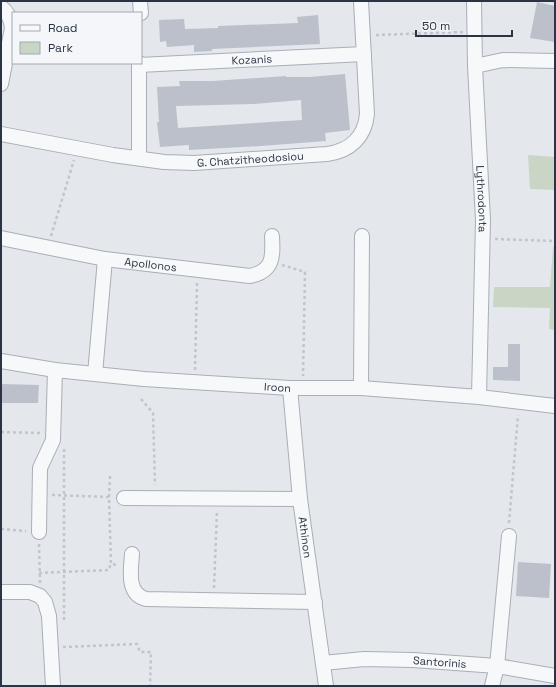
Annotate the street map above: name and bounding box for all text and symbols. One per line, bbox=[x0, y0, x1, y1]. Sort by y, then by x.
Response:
legend bbox=[12, 12, 142, 64]
scale bar bbox=[416, 12, 512, 38]
text: 50 m bbox=[422, 18, 450, 34]
text: Road bbox=[48, 20, 77, 36]
text: Park bbox=[48, 40, 73, 56]
street label: Kozanis bbox=[231, 51, 273, 67]
street label: G. Chatzitheodosiou bbox=[197, 149, 304, 170]
street label: Lythrodonta bbox=[473, 165, 490, 233]
street label: Apollonos bbox=[124, 254, 178, 274]
street label: Iroon bbox=[264, 379, 291, 395]
street label: Athinon bbox=[296, 516, 315, 559]
street label: Santorinis bbox=[413, 653, 467, 671]

